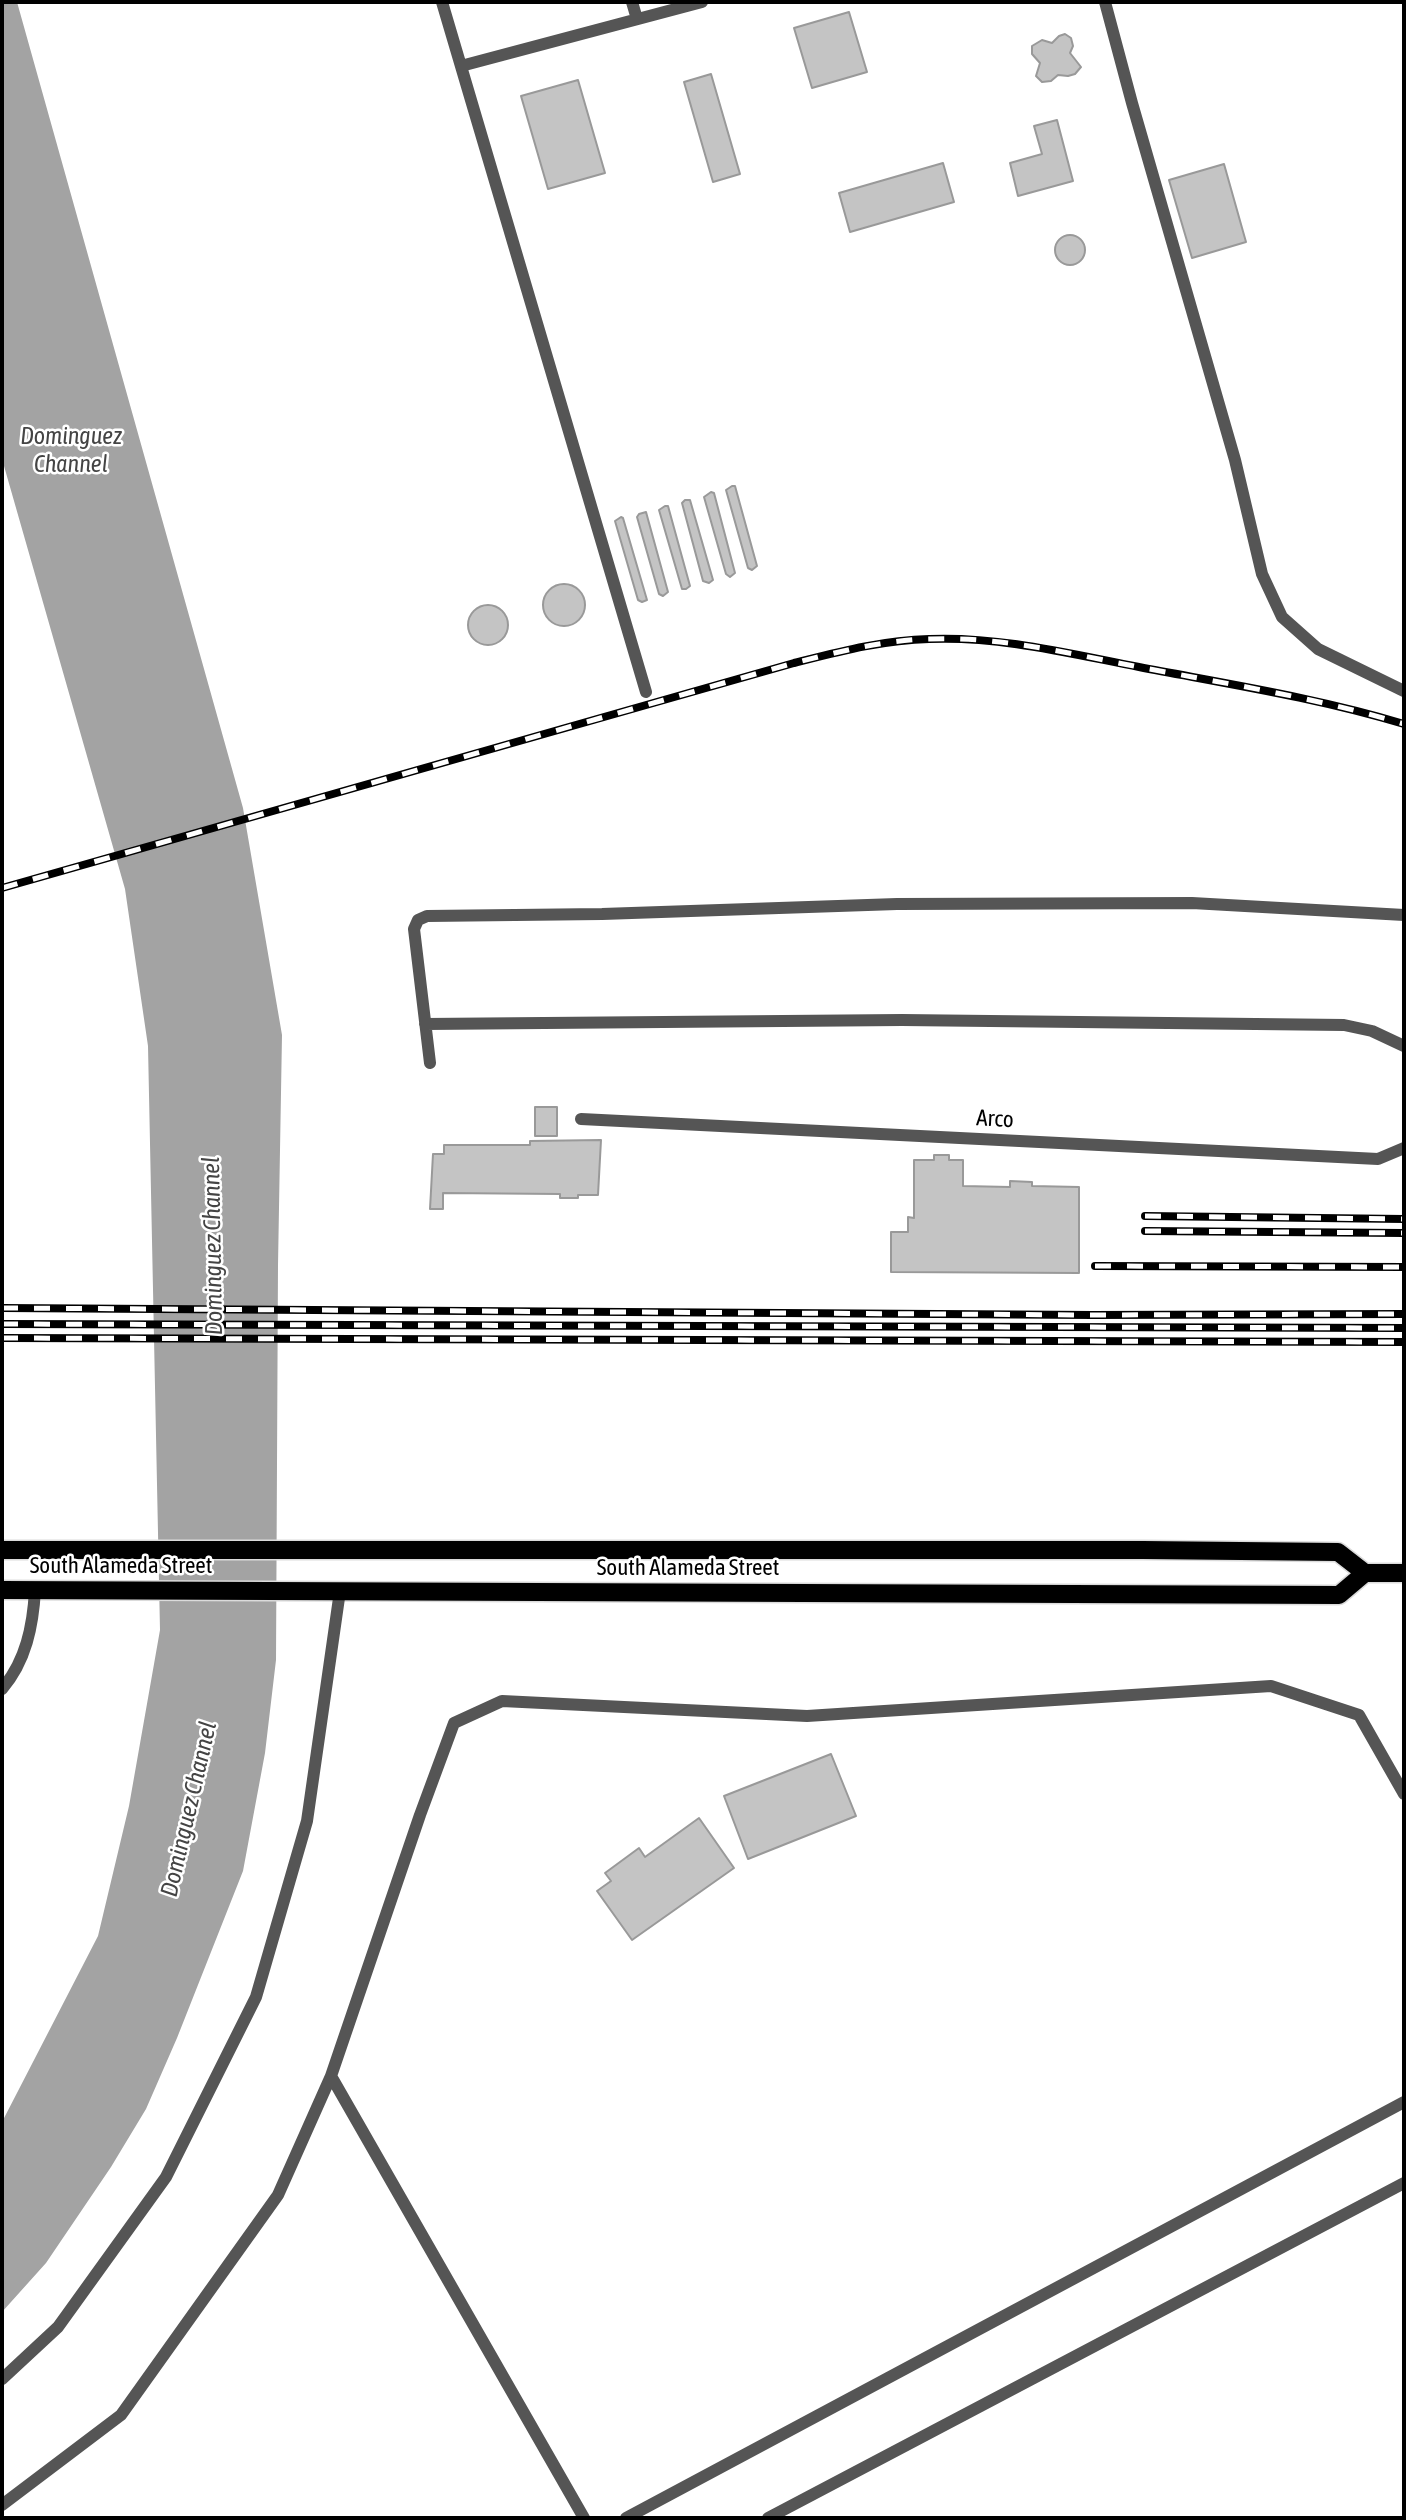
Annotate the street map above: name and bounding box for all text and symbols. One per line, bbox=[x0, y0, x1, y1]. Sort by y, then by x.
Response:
water label: Dominguez Channel bbox=[20, 422, 122, 478]
street label: Arco bbox=[976, 1104, 1014, 1134]
water label: Dominguez Channel bbox=[197, 1156, 229, 1336]
street label: South Alameda Street bbox=[30, 1552, 212, 1580]
street label: South Alameda Street bbox=[597, 1554, 779, 1582]
water label: Dominguez Channel bbox=[155, 1719, 223, 1899]

